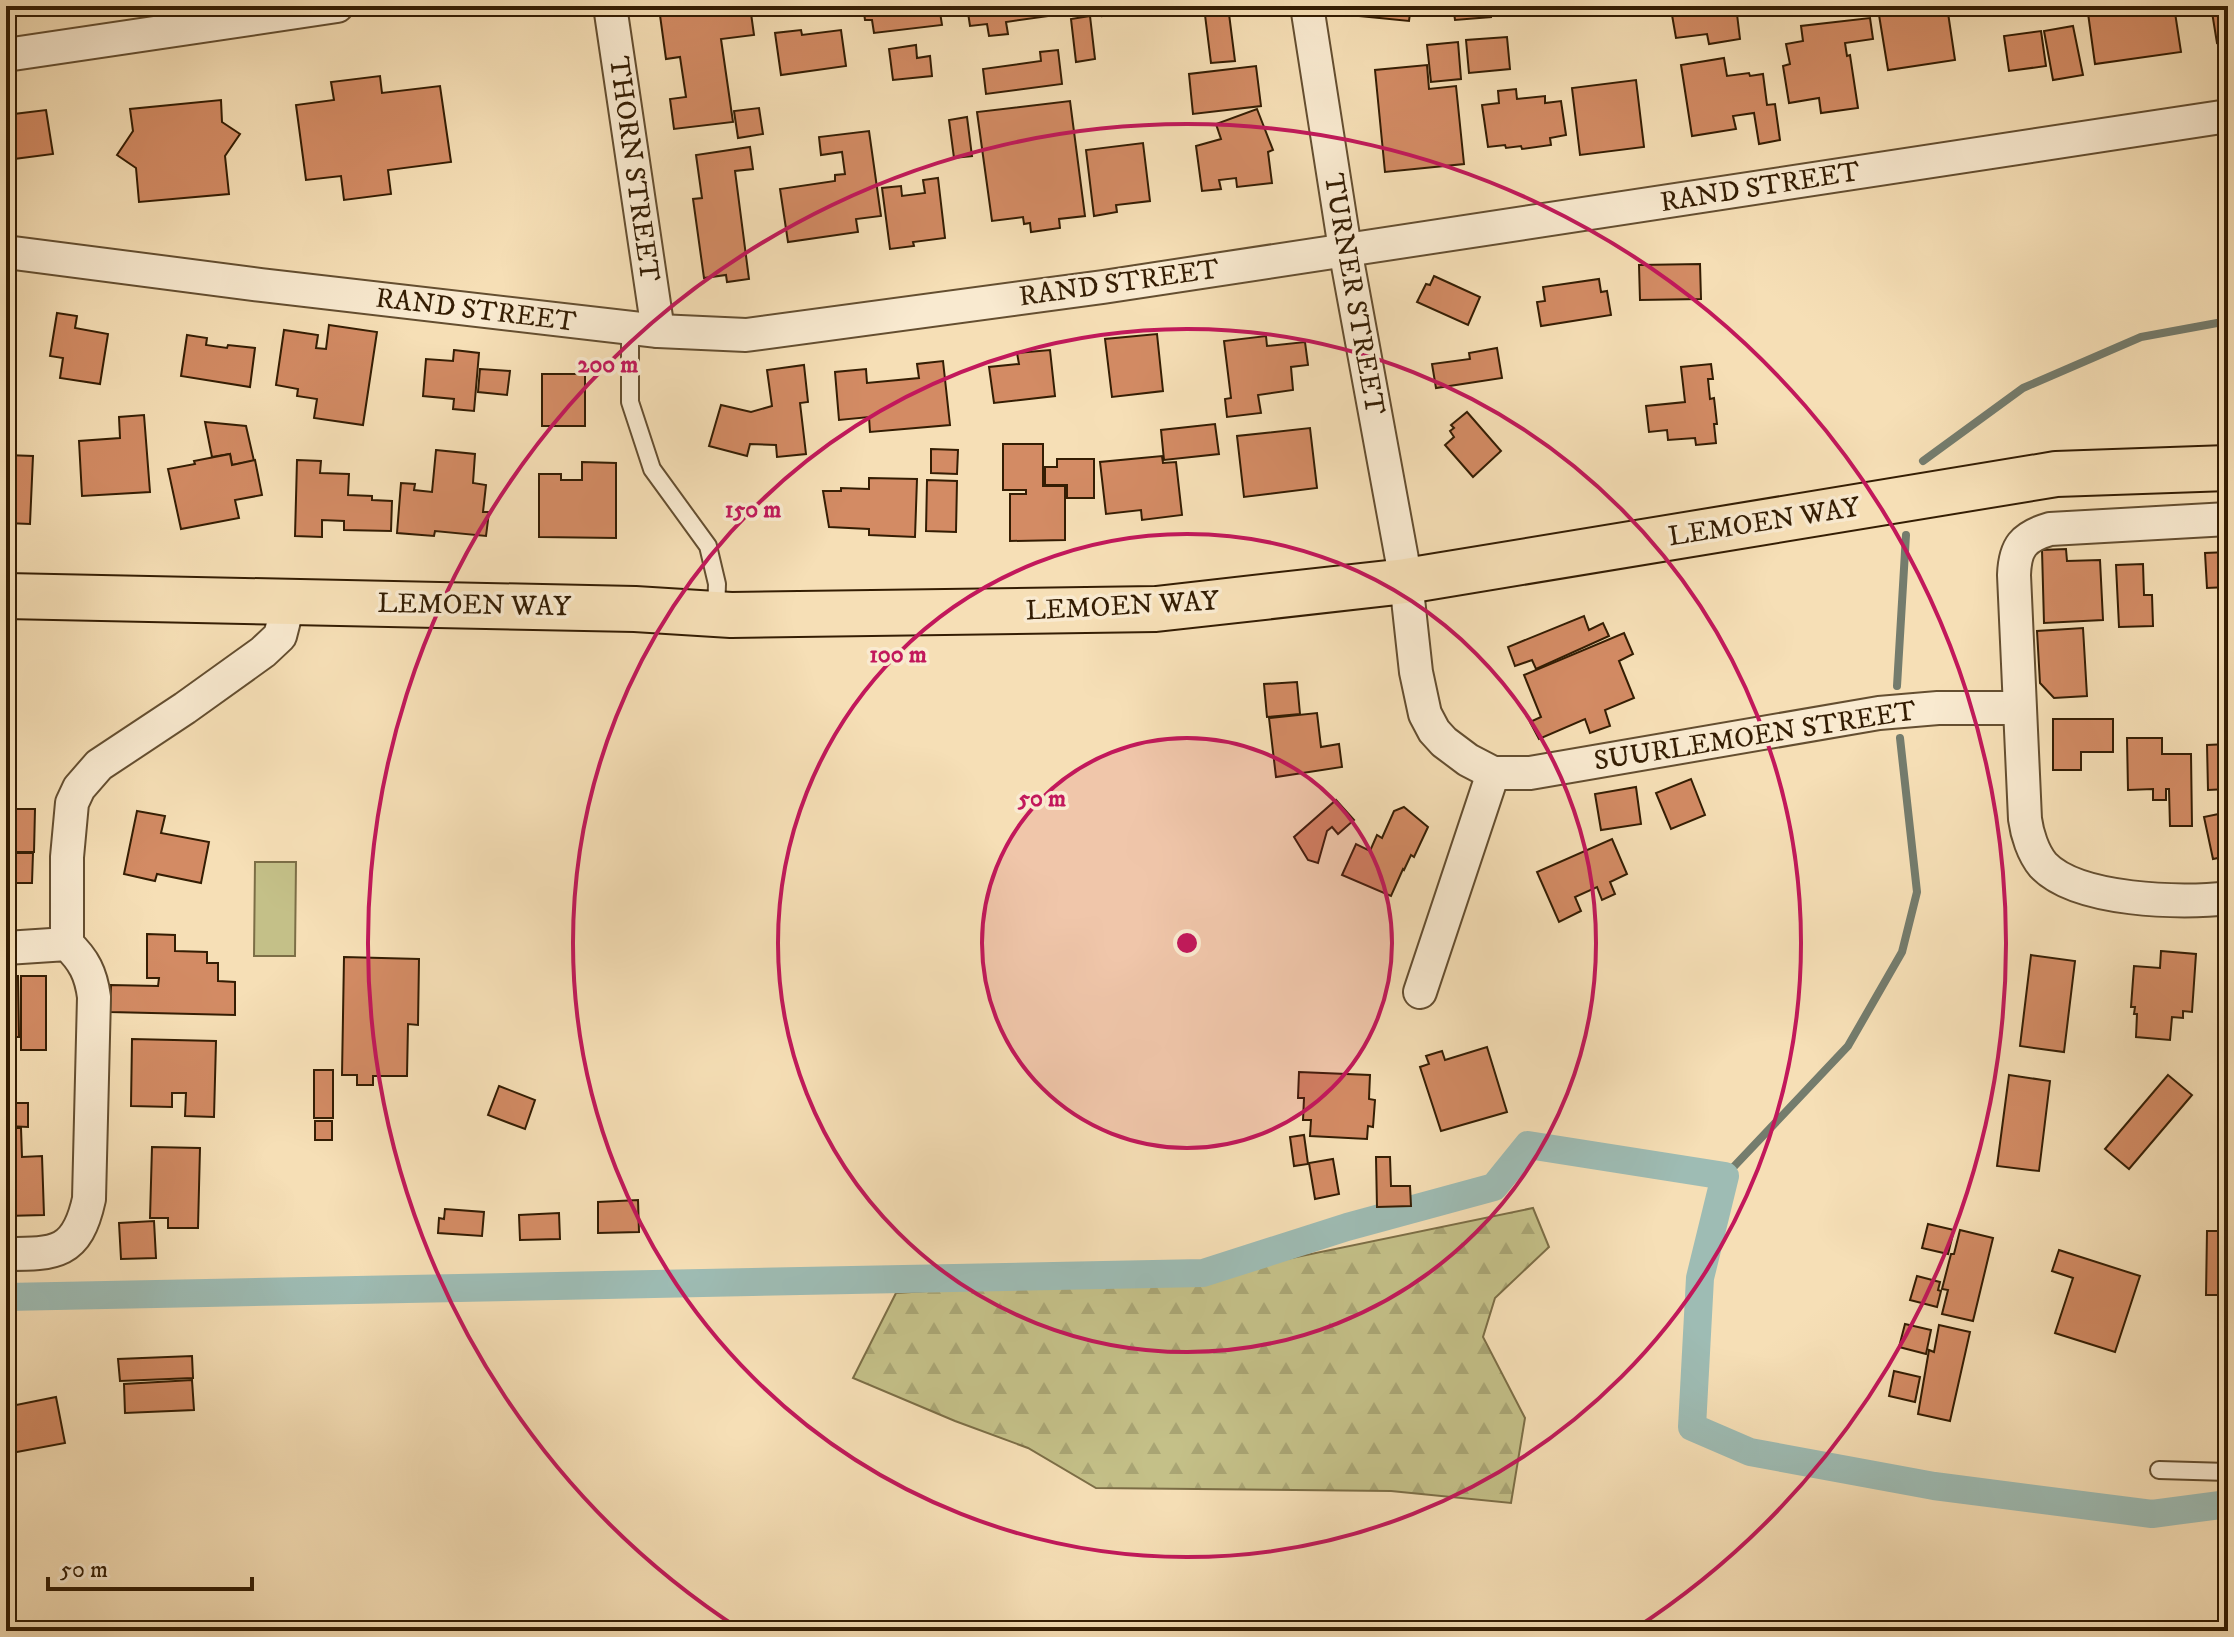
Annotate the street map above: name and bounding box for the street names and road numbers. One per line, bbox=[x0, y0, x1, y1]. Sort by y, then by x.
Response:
street label: THORN STREET bbox=[601, 54, 667, 284]
street label: RAND STREET bbox=[1658, 154, 1862, 220]
street label: TURNER STREET bbox=[1316, 171, 1392, 417]
street label: RAND STREET bbox=[1017, 252, 1221, 314]
street label: RAND STREET bbox=[374, 280, 578, 340]
street label: LEMOEN WAY bbox=[1666, 490, 1863, 554]
street label: LEMOEN WAY bbox=[1025, 583, 1220, 629]
street label: LEMOEN WAY bbox=[377, 586, 571, 624]
street label: SUURLEMOEN STREET bbox=[1591, 693, 1919, 779]

